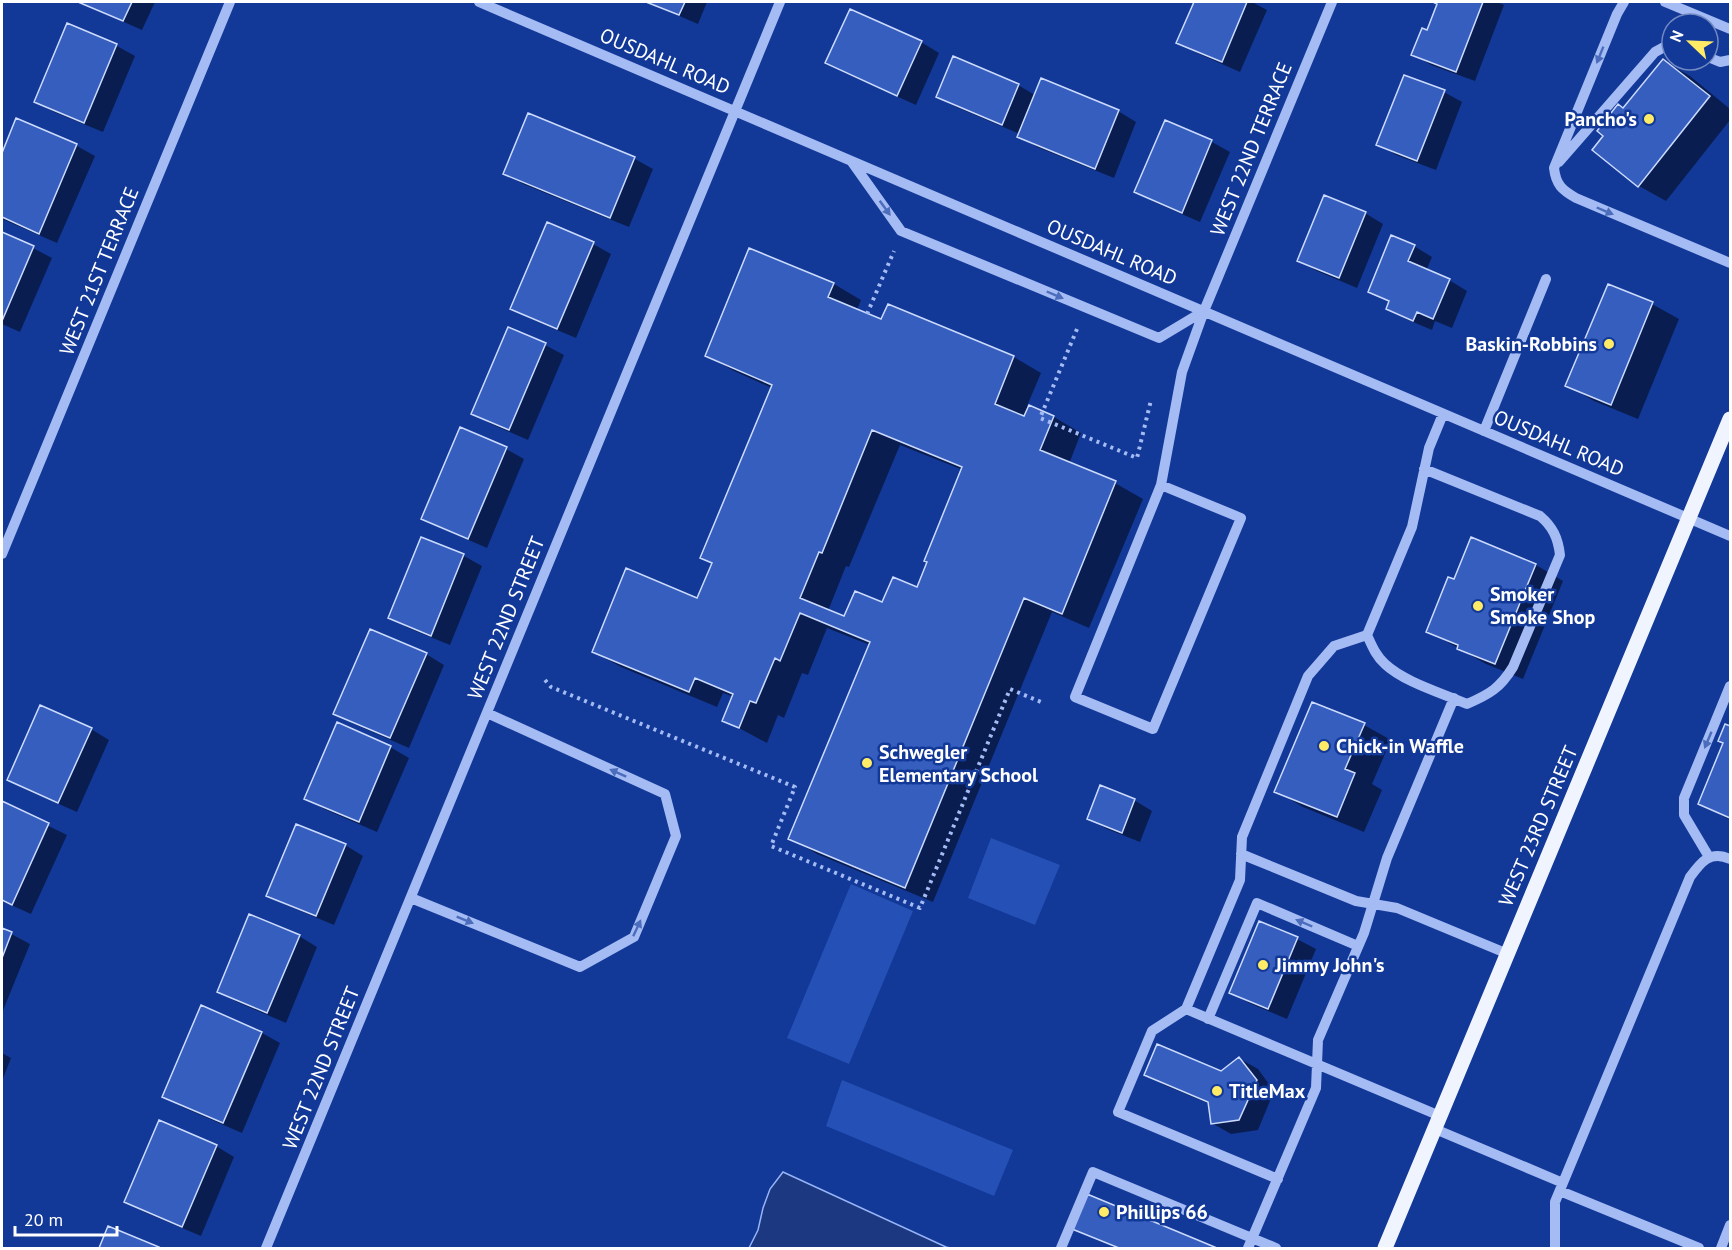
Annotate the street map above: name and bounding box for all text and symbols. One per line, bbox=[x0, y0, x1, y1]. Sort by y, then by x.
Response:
north arrow bbox=[1660, 12, 1720, 72]
street label: OUSDAHL ROAD bbox=[596, 22, 734, 100]
text: N bbox=[1665, 27, 1687, 45]
one-way arrow bbox=[1595, 46, 1605, 64]
street label: WEST 22ND TERRACE bbox=[1204, 58, 1298, 240]
place label: Pancho's bbox=[1564, 106, 1637, 132]
marker: Pancho's bbox=[1642, 112, 1656, 126]
street label: WEST 21ST TERRACE bbox=[53, 183, 145, 359]
one-way arrow bbox=[879, 200, 890, 216]
one-way arrow bbox=[1597, 206, 1615, 216]
street label: OUSDAHL ROAD bbox=[1043, 213, 1181, 291]
one-way arrow bbox=[1046, 291, 1064, 300]
place label: Baskin-Robbins bbox=[1466, 331, 1597, 357]
marker: Baskin-Robbins bbox=[1602, 337, 1616, 351]
street label: OUSDAHL ROAD bbox=[1490, 404, 1628, 482]
street label: WEST 22ND STREET bbox=[461, 533, 551, 703]
place label: Smoker Smoke Shop bbox=[1490, 581, 1595, 630]
marker: Smoker Smoke Shop bbox=[1471, 599, 1485, 613]
one-way arrow bbox=[1703, 732, 1713, 750]
place label: Chick-in Waffle bbox=[1336, 733, 1464, 759]
place label: Schwegler Elementary School bbox=[879, 739, 1038, 788]
marker: Chick-in Waffle bbox=[1317, 739, 1331, 753]
street label: WEST 23RD STREET bbox=[1492, 742, 1584, 910]
marker: Schwegler Elementary School bbox=[860, 756, 874, 770]
one-way arrow bbox=[609, 768, 627, 778]
one-way arrow bbox=[456, 916, 474, 925]
one-way arrow bbox=[1295, 918, 1313, 928]
one-way arrow bbox=[632, 919, 642, 937]
place label: Jimmy John's bbox=[1274, 952, 1384, 978]
marker: Jimmy John's bbox=[1256, 958, 1270, 972]
street label: WEST 22ND STREET bbox=[276, 983, 366, 1153]
place label: TitleMax bbox=[1229, 1078, 1306, 1104]
marker: TitleMax bbox=[1210, 1084, 1224, 1098]
scale bar bbox=[15, 1199, 117, 1237]
place label: Phillips 66 bbox=[1116, 1199, 1208, 1225]
marker: Phillips 66 bbox=[1097, 1205, 1111, 1219]
text: 20 m bbox=[24, 1208, 63, 1231]

